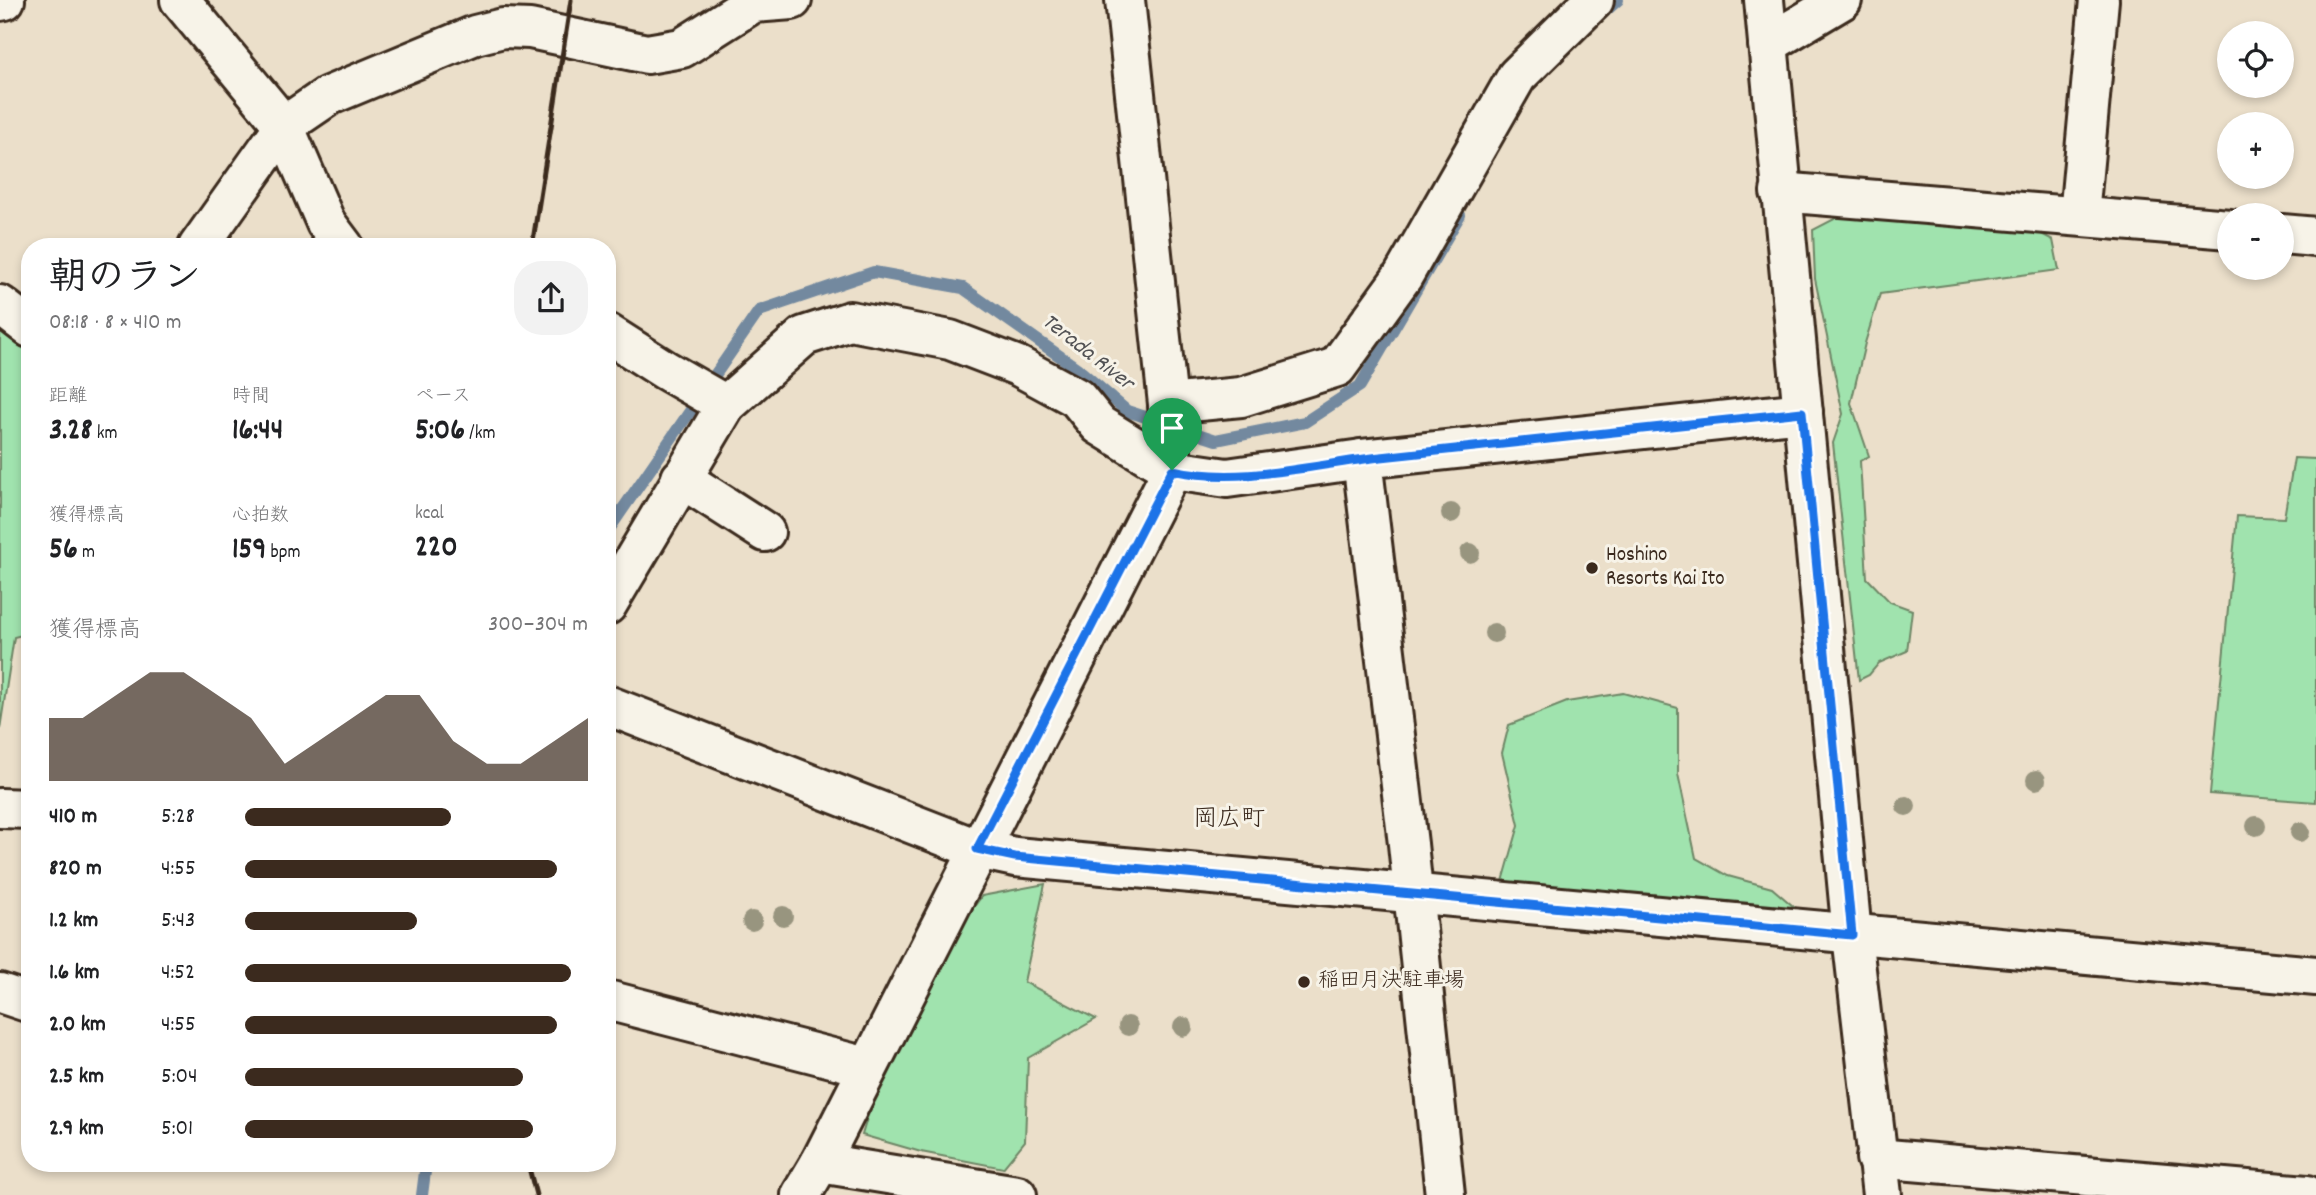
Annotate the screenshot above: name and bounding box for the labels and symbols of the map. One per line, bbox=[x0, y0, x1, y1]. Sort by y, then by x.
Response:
water label: Terada River bbox=[1034, 306, 1142, 401]
pin bbox=[1142, 398, 1202, 470]
place label: Hoshino Resorts Kai Ito bbox=[1606, 541, 1725, 595]
marker: Hoshino Resorts Kai Ito bbox=[1584, 560, 1600, 576]
district label: 岡広町 bbox=[1193, 803, 1265, 837]
place label: 稲田月決駐車場 bbox=[1318, 967, 1465, 997]
marker: 稲田月決駐車場 bbox=[1296, 974, 1312, 990]

